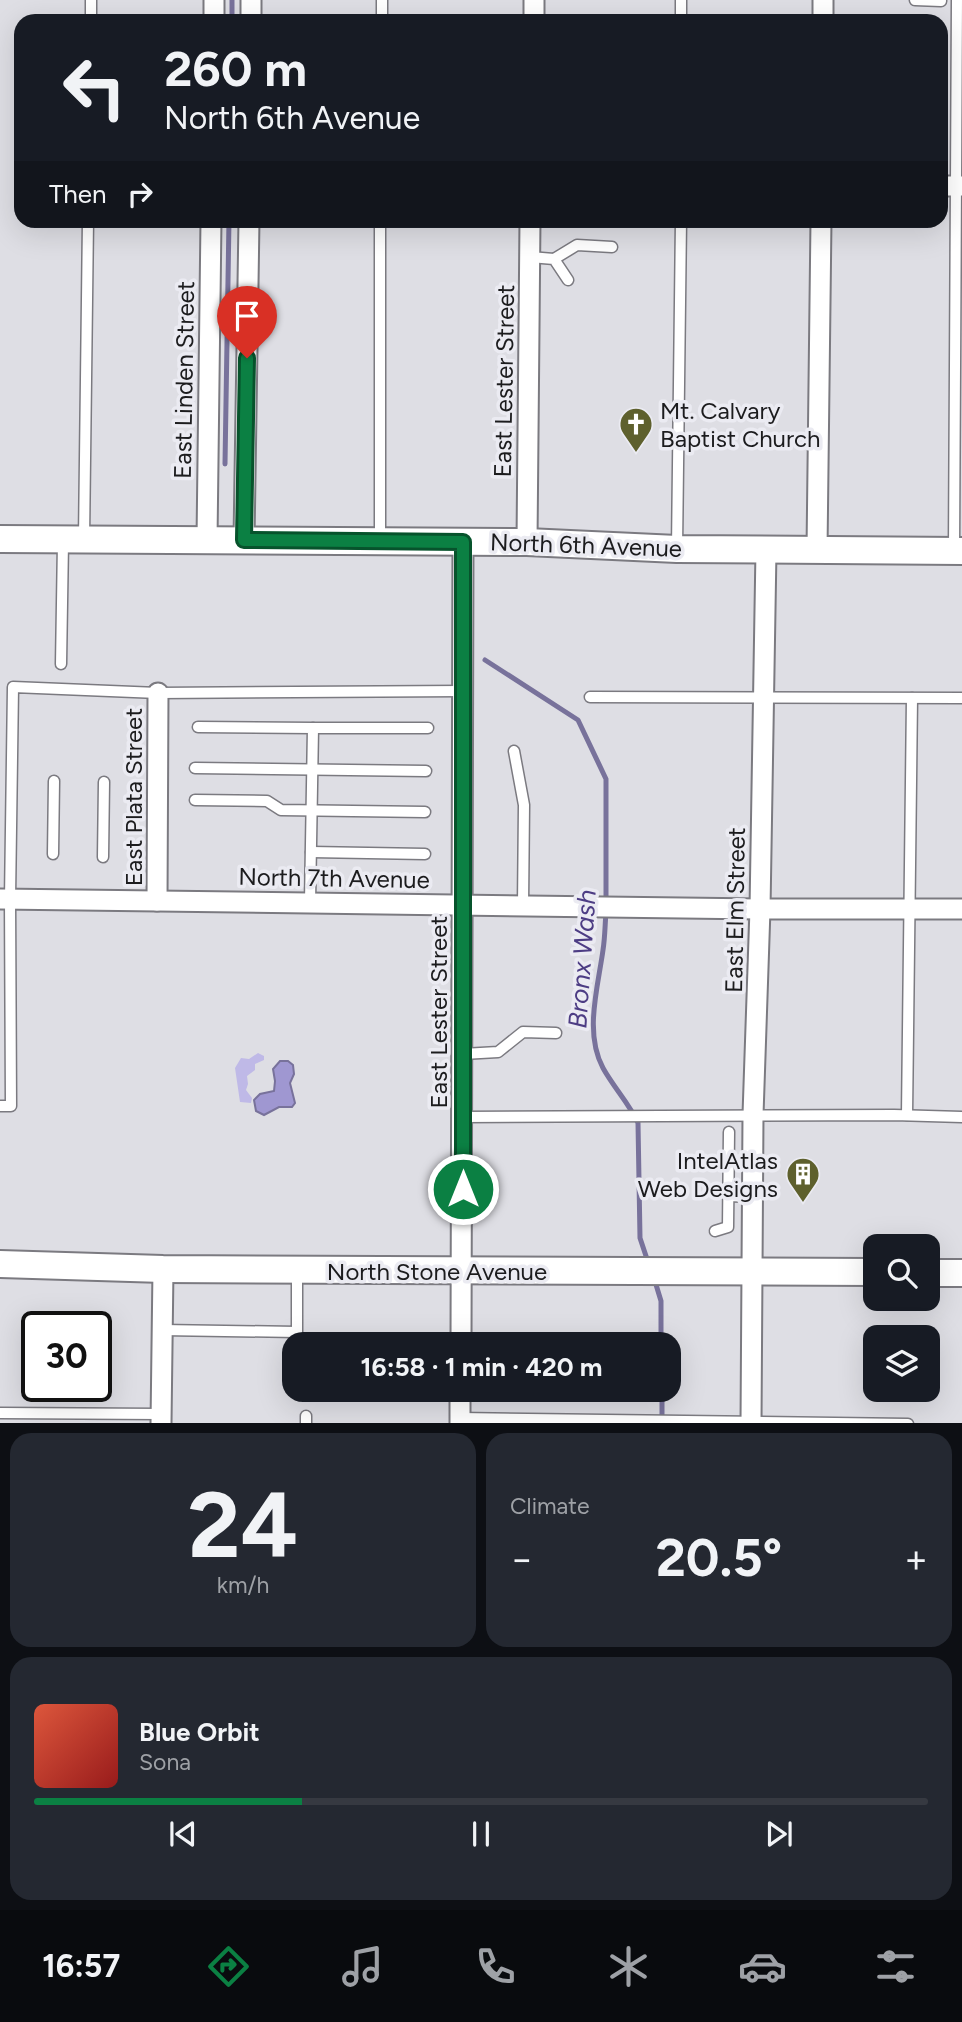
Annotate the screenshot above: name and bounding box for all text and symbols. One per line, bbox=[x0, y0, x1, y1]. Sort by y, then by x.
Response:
text: 260 m bbox=[164, 39, 307, 98]
icon: left bbox=[49, 42, 140, 133]
text: North 6th Avenue bbox=[164, 99, 420, 137]
icon: right bbox=[121, 175, 159, 213]
text: Then bbox=[49, 178, 107, 210]
street label: East Linden Street bbox=[168, 281, 200, 479]
street label: East Lester Street bbox=[488, 284, 520, 478]
pin bbox=[217, 286, 277, 358]
icon: arrive bbox=[228, 297, 266, 335]
place label: Mt. Calvary Baptist Church bbox=[660, 396, 821, 453]
church icon: Mt. Calvary Baptist Church bbox=[617, 405, 655, 454]
street label: North 6th Avenue bbox=[489, 527, 683, 563]
street label: East Plata Street bbox=[119, 708, 148, 886]
street label: East Elm Street bbox=[719, 827, 751, 993]
street label: North 7th Avenue bbox=[238, 862, 430, 894]
water label: Bronx Wash bbox=[561, 889, 603, 1029]
street label: East Lester Street bbox=[424, 916, 453, 1108]
place label: IntelAtlas Web Designs bbox=[638, 1146, 778, 1203]
position arrow bbox=[426, 1152, 500, 1226]
building icon: IntelAtlas Web Designs bbox=[784, 1155, 822, 1204]
map controls bbox=[863, 1234, 940, 1402]
button: search bbox=[863, 1234, 940, 1311]
street label: North Stone Avenue bbox=[327, 1257, 547, 1286]
speed limit sign: 30 bbox=[21, 1311, 112, 1402]
button: layers bbox=[863, 1325, 940, 1402]
text: 16:58 · 1 min · 420 m bbox=[361, 1351, 602, 1383]
text: 24 bbox=[188, 1471, 298, 1580]
text: Climate bbox=[510, 1492, 589, 1520]
text: 20.5° bbox=[656, 1527, 782, 1589]
text: − bbox=[510, 1536, 534, 1582]
text: + bbox=[904, 1536, 928, 1582]
text: km/h bbox=[217, 1571, 269, 1599]
text: Blue Orbit bbox=[139, 1716, 260, 1748]
text: Sona bbox=[139, 1748, 191, 1776]
icon: previous bbox=[164, 1815, 202, 1853]
icon: pause bbox=[462, 1815, 500, 1853]
icon: next bbox=[760, 1815, 798, 1853]
icon: directions bbox=[204, 1942, 253, 1991]
icon: music bbox=[338, 1942, 387, 1991]
icon: phone bbox=[471, 1942, 520, 1991]
icon: climate bbox=[604, 1942, 653, 1991]
icon: car bbox=[738, 1942, 787, 1991]
icon: filters bbox=[871, 1942, 920, 1991]
text: 16:57 bbox=[42, 1947, 120, 1985]

